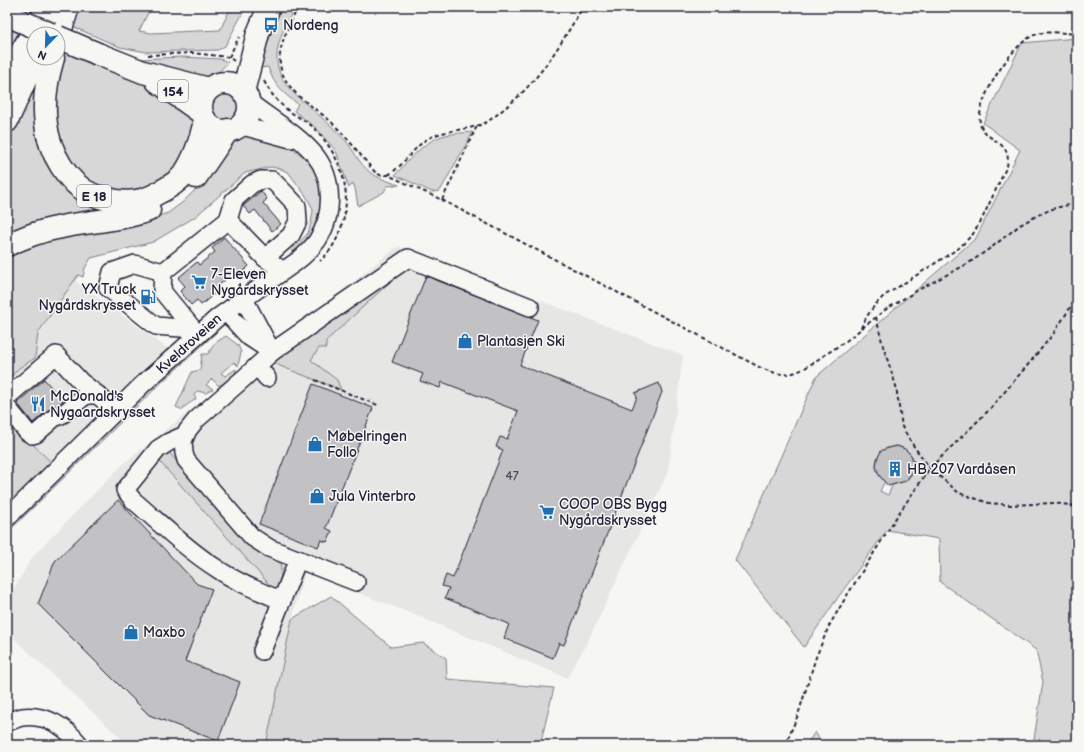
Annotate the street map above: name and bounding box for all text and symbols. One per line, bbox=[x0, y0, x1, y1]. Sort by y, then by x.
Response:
bus stop icon: Nordeng bbox=[262, 16, 280, 34]
place label: Nordeng bbox=[283, 17, 339, 34]
north arrow bbox=[26, 26, 66, 66]
text: N bbox=[36, 47, 49, 62]
road number: 154 bbox=[158, 80, 188, 102]
road number: E 18 bbox=[77, 185, 111, 207]
place label: 7-Eleven Nygårdskrysset bbox=[211, 266, 309, 299]
supermarket icon: 7-Eleven Nygårdskrysset bbox=[190, 273, 208, 291]
place label: YX Truck Nygårdskrysset bbox=[39, 281, 137, 314]
fuel station icon: YX Truck Nygårdskrysset bbox=[139, 288, 157, 306]
street label: Kveldroveien bbox=[153, 310, 225, 377]
shop icon: Plantasjen Ski bbox=[456, 332, 474, 350]
place label: Plantasjen Ski bbox=[477, 333, 565, 350]
place label: McDonald's Nygaardskrysset bbox=[50, 388, 156, 421]
restaurant icon: McDonald's Nygaardskrysset bbox=[29, 395, 47, 413]
place label: Møbelringen Follo bbox=[327, 428, 407, 461]
shop icon: Møbelringen Follo bbox=[306, 435, 324, 453]
building icon: HB 207 Vardåsen bbox=[886, 460, 904, 478]
place label: HB 207 Vardåsen bbox=[907, 461, 1016, 478]
house number: 47 bbox=[505, 469, 519, 484]
shop icon: Jula Vinterbro bbox=[308, 487, 326, 505]
place label: Jula Vinterbro bbox=[329, 488, 416, 505]
place label: COOP OBS Bygg Nygårdskrysset bbox=[559, 496, 667, 529]
supermarket icon: COOP OBS Bygg Nygårdskrysset bbox=[538, 503, 556, 521]
shop icon: Maxbo bbox=[122, 623, 140, 641]
place label: Maxbo bbox=[143, 624, 185, 641]

